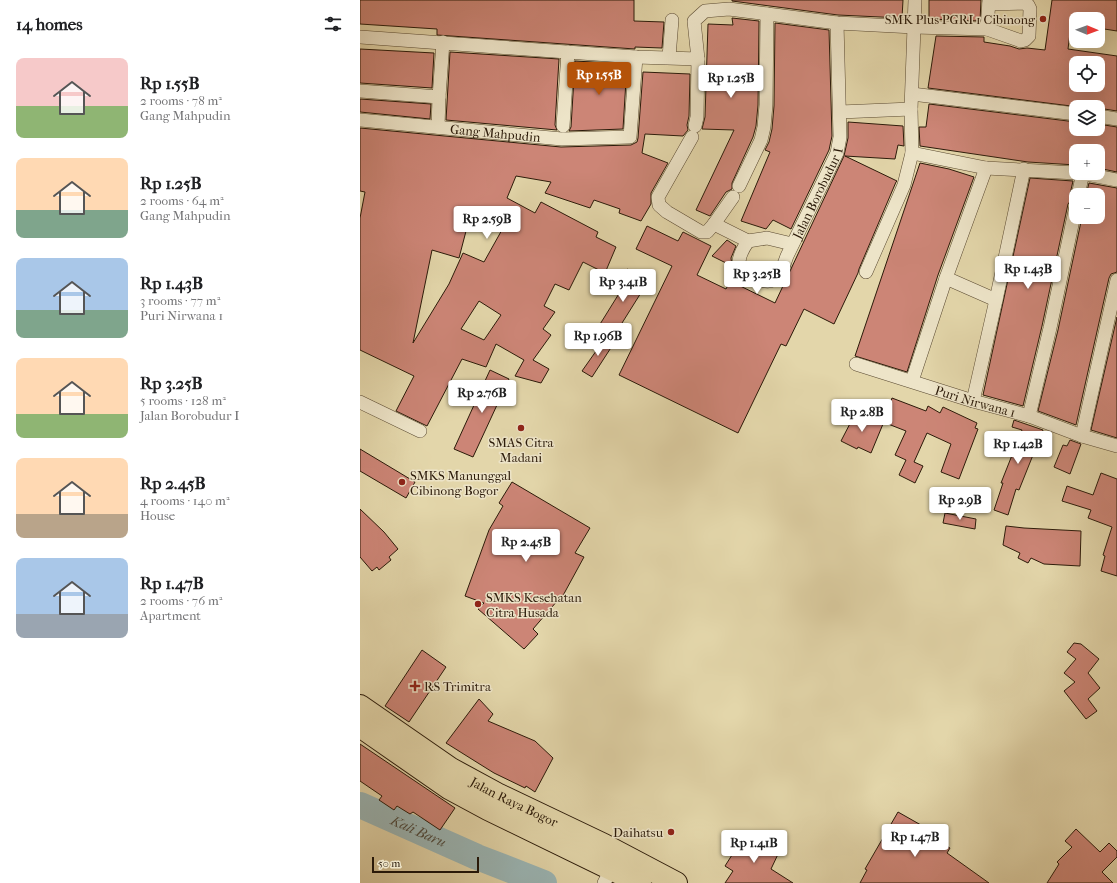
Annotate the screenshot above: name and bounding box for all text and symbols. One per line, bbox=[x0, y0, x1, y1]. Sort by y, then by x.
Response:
place label: SMK Plus PGRI 1 Cibinong bbox=[885, 12, 1036, 27]
north arrow bbox=[1069, 12, 1105, 48]
map controls bbox=[1069, 12, 1105, 224]
icon: filters bbox=[322, 13, 344, 35]
text: 14 homes bbox=[16, 14, 83, 34]
marker: SMK Plus PGRI 1 Cibinong bbox=[1038, 14, 1048, 24]
button: locate bbox=[1069, 56, 1105, 92]
pin: Rp 1.55B bbox=[558, 62, 640, 96]
pin: Rp 1.25B bbox=[690, 65, 772, 99]
text: Rp 1.55B bbox=[576, 67, 622, 82]
text: Rp 1.25B bbox=[707, 70, 755, 85]
text: Rp 1.55B bbox=[140, 73, 200, 93]
icon: home bbox=[48, 74, 96, 122]
text: 2 rooms · 78 m² bbox=[140, 93, 222, 108]
button: layers bbox=[1069, 100, 1105, 136]
text: Gang Mahpudin bbox=[140, 108, 230, 123]
street label: Gang Mahpudin bbox=[450, 122, 542, 145]
button: + bbox=[1069, 144, 1105, 180]
street label: Jalan Borobudur I bbox=[789, 147, 846, 242]
text: Rp 1.25B bbox=[140, 173, 202, 193]
icon: home bbox=[48, 174, 96, 222]
button: − bbox=[1069, 188, 1105, 224]
text: 2 rooms · 64 m² bbox=[140, 193, 224, 208]
pin: Rp 2.59B bbox=[446, 206, 528, 240]
text: Gang Mahpudin bbox=[140, 208, 230, 223]
text: Rp 2.59B bbox=[463, 211, 511, 226]
pin: Rp 1.43B bbox=[987, 256, 1069, 290]
pin: Rp 3.25B bbox=[716, 261, 798, 295]
text: Rp 1.43B bbox=[1004, 261, 1052, 276]
text: Rp 3.25B bbox=[733, 266, 781, 281]
pin: Rp 3.41B bbox=[582, 269, 664, 303]
text: Rp 1.43B bbox=[140, 273, 203, 293]
icon: home bbox=[48, 274, 96, 322]
text: Rp 3.41B bbox=[599, 274, 647, 289]
text: 3 rooms · 77 m² bbox=[140, 293, 220, 308]
text: Puri Nirwana 1 bbox=[140, 308, 223, 323]
pin: Rp 1.96B bbox=[557, 323, 639, 357]
text: Rp 1.96B bbox=[574, 328, 622, 343]
text: Rp 3.25B bbox=[140, 373, 203, 393]
icon: home bbox=[48, 374, 96, 422]
pin: Rp 2.76B bbox=[441, 380, 523, 414]
street label: Puri Nirwana 1 bbox=[933, 382, 1017, 420]
text: Rp 2.76B bbox=[457, 385, 507, 400]
text: 5 rooms · 128 m² bbox=[140, 393, 226, 408]
pin: Rp 2.8B bbox=[825, 399, 899, 433]
text: Rp 2.8B bbox=[840, 404, 884, 419]
text: Jalan Borobudur I bbox=[140, 408, 239, 423]
marker: SMAS Citra Madani bbox=[516, 423, 526, 433]
pin: Rp 1.42B bbox=[977, 431, 1059, 465]
place label: SMAS Citra Madani bbox=[488, 435, 555, 465]
text: Rp 1.42B bbox=[993, 436, 1043, 451]
place label: SMKS Manunggal Cibinong Bogor bbox=[410, 468, 512, 498]
text: Rp 2.45B bbox=[140, 473, 206, 493]
icon: home bbox=[48, 474, 96, 522]
marker: SMKS Manunggal Cibinong Bogor bbox=[397, 477, 407, 487]
pin: Rp 2.9B bbox=[923, 487, 997, 521]
text: Rp 2.9B bbox=[938, 492, 982, 507]
text: 4 rooms · 140 m² bbox=[140, 493, 230, 508]
text: House bbox=[140, 508, 175, 523]
pin: Rp 2.45B bbox=[485, 529, 567, 563]
text: Rp 2.45B bbox=[501, 534, 551, 549]
text: Rp 1.47B bbox=[140, 573, 204, 593]
icon: home bbox=[48, 574, 96, 622]
place label: SMKS Kesehatan Citra Husada bbox=[486, 590, 582, 620]
text: 2 rooms · 76 m² bbox=[140, 593, 222, 608]
marker: SMKS Kesehatan Citra Husada bbox=[473, 599, 483, 609]
text: Apartment bbox=[140, 608, 201, 623]
place label: RS Trimitra bbox=[424, 679, 492, 694]
marker: RS Trimitra bbox=[409, 680, 421, 692]
street label: Jalan Raya Bogor bbox=[467, 774, 561, 830]
water label: Kali Baru bbox=[387, 811, 449, 851]
pin: Rp 1.47B bbox=[874, 824, 956, 858]
place label: Daihatsu bbox=[613, 825, 664, 840]
marker: Daihatsu bbox=[666, 827, 676, 837]
text: Rp 1.47B bbox=[891, 829, 939, 844]
pin: Rp 1.41B bbox=[713, 830, 795, 864]
text: Rp 1.41B bbox=[730, 835, 778, 850]
scale bar bbox=[372, 855, 479, 874]
text: 50 m bbox=[378, 857, 400, 870]

